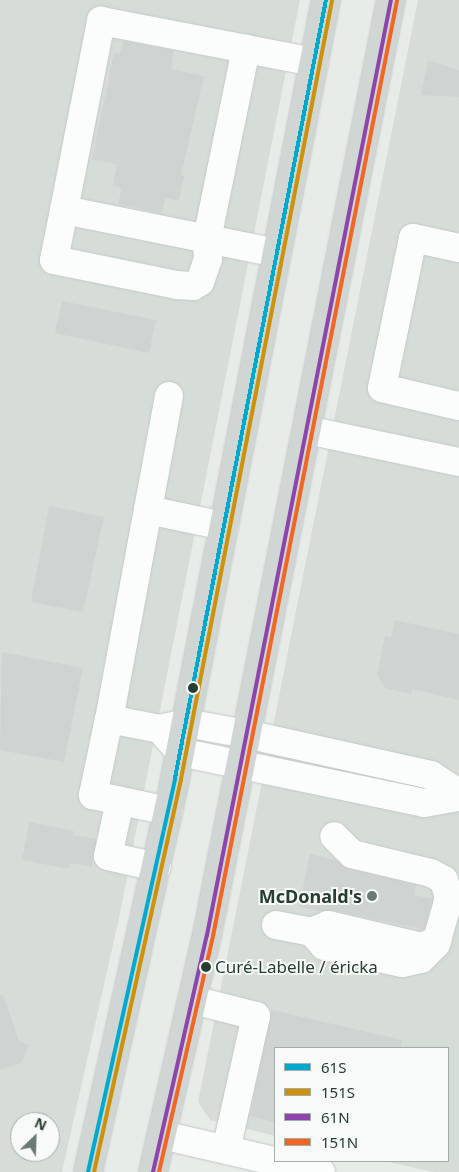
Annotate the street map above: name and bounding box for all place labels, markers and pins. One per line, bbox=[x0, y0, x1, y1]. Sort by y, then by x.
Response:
unlabelled marker bbox=[188, 683, 198, 693]
place label: McDonald's bbox=[259, 885, 362, 907]
marker: McDonald's bbox=[366, 890, 378, 902]
place label: Curé-Labelle / éricka bbox=[215, 957, 378, 977]
marker: Curé-Labelle / éricka bbox=[201, 962, 211, 972]

